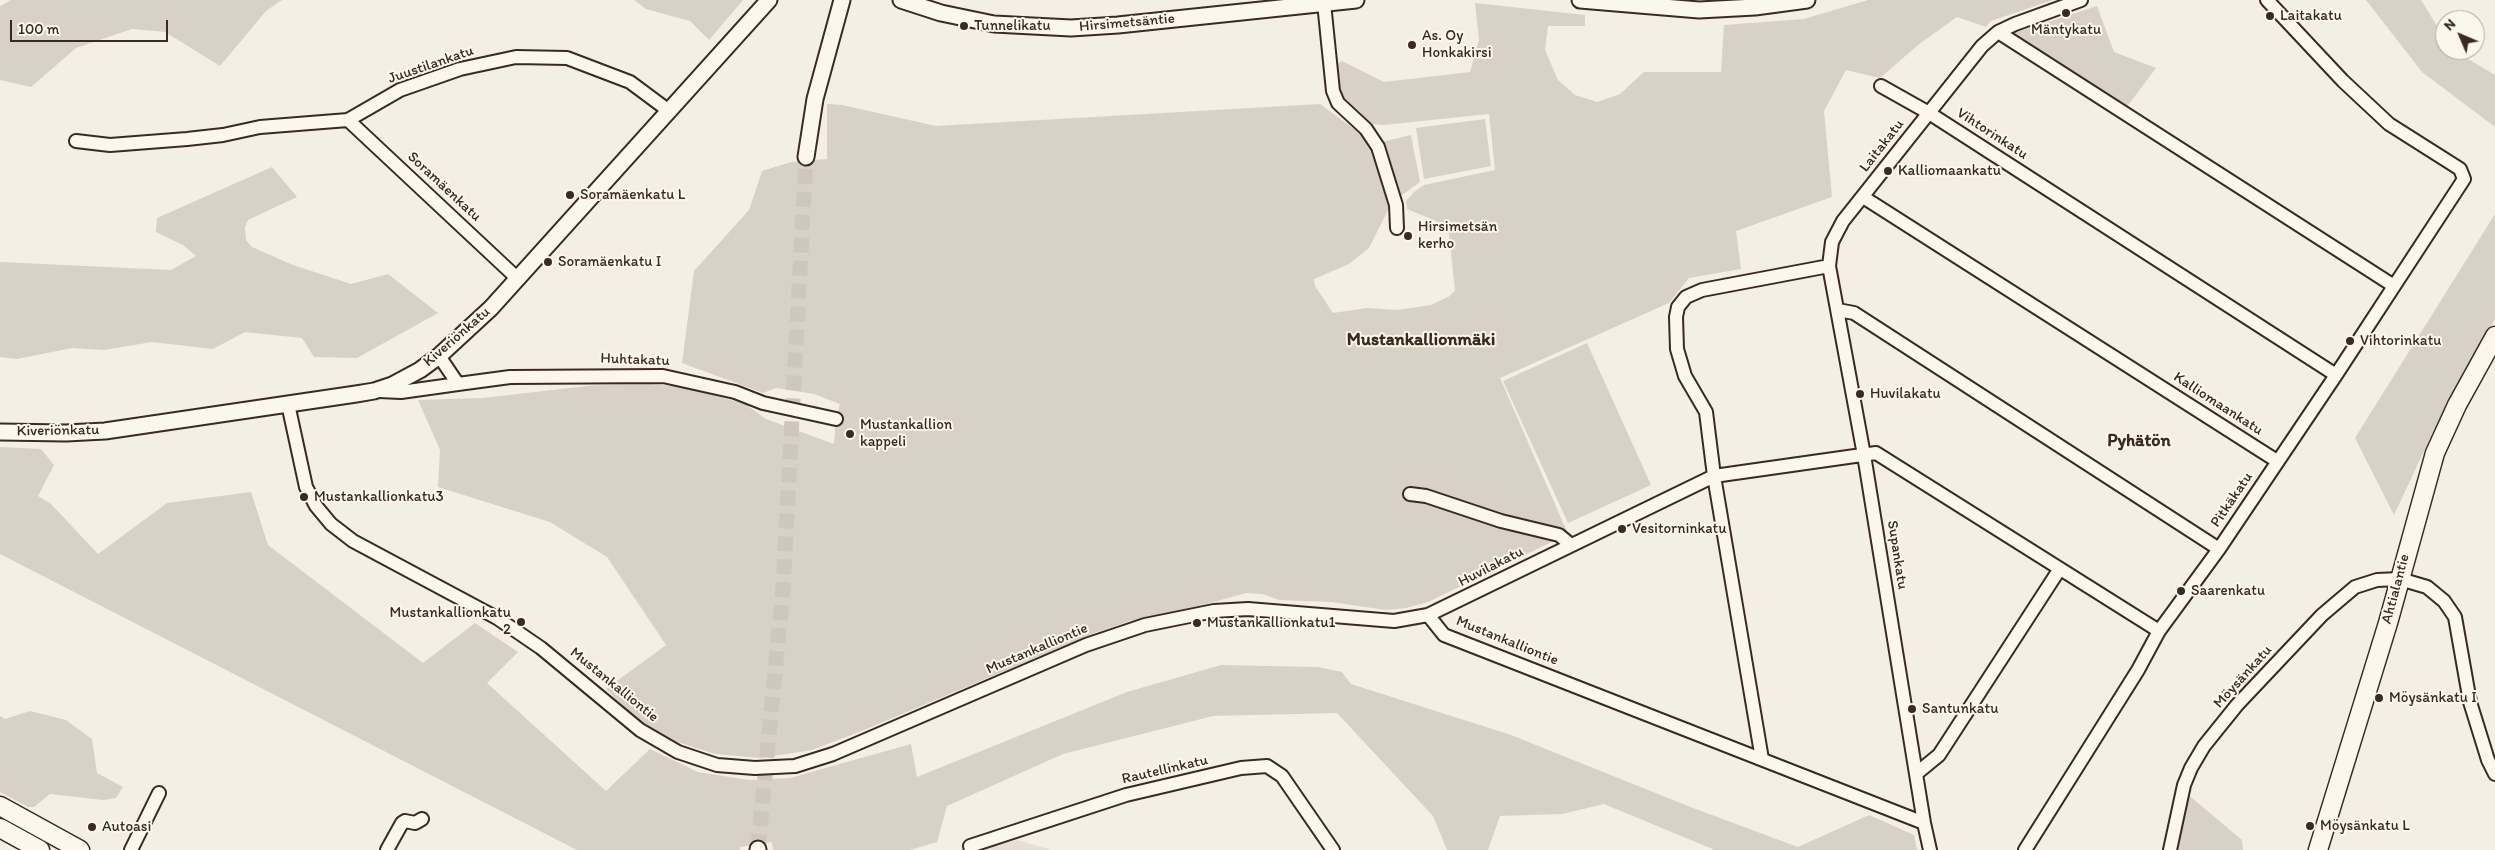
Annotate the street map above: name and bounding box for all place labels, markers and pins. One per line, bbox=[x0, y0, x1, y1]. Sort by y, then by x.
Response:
marker: Mäntykatu bbox=[2060, 7, 2072, 19]
place label: Laitakatu bbox=[2280, 7, 2342, 25]
marker: Laitakatu bbox=[2264, 10, 2276, 22]
place label: Tunnelikatu bbox=[974, 17, 1051, 35]
marker: Tunnelikatu bbox=[958, 20, 970, 32]
place label: Mäntykatu bbox=[2031, 21, 2101, 39]
place label: As. Oy Honkakirsi bbox=[1422, 27, 1492, 62]
marker: As. Oy Honkakirsi bbox=[1406, 39, 1418, 51]
place label: Kalliomaankatu bbox=[1898, 162, 2001, 180]
marker: Kalliomaankatu bbox=[1882, 165, 1894, 177]
place label: Soramäenkatu L bbox=[580, 186, 685, 204]
marker: Soramäenkatu L bbox=[564, 189, 576, 201]
place label: Hirsimetsän kerho bbox=[1418, 218, 1497, 253]
marker: Hirsimetsän kerho bbox=[1402, 230, 1414, 242]
place label: Soramäenkatu I bbox=[558, 253, 661, 271]
marker: Soramäenkatu I bbox=[542, 256, 554, 268]
place label: Vihtorinkatu bbox=[2360, 332, 2442, 350]
marker: Vihtorinkatu bbox=[2344, 335, 2356, 347]
place label: Huvilakatu bbox=[1870, 385, 1941, 403]
marker: Huvilakatu bbox=[1854, 388, 1866, 400]
place label: Mustankallion kappeli bbox=[860, 416, 952, 451]
marker: Mustankallion kappeli bbox=[844, 428, 856, 440]
place label: Mustankallionkatu3 bbox=[314, 488, 444, 506]
marker: Mustankallionkatu3 bbox=[298, 491, 310, 503]
place label: Vesitorninkatu bbox=[1632, 520, 1726, 538]
marker: Vesitorninkatu bbox=[1616, 523, 1628, 535]
place label: Saarenkatu bbox=[2191, 582, 2265, 600]
marker: Saarenkatu bbox=[2175, 585, 2187, 597]
place label: Mustankallionkatu 2 bbox=[389, 604, 511, 639]
place label: Mustankallionkatu1 bbox=[1207, 614, 1336, 632]
marker: Mustankallionkatu 2 bbox=[515, 616, 527, 628]
marker: Mustankallionkatu1 bbox=[1191, 617, 1203, 629]
place label: Möysänkatu I bbox=[2389, 689, 2477, 707]
marker: Möysänkatu I bbox=[2373, 692, 2385, 704]
place label: Santunkatu bbox=[1922, 700, 1998, 718]
marker: Santunkatu bbox=[1906, 703, 1918, 715]
place label: Möysänkatu L bbox=[2320, 817, 2410, 835]
place label: Autoasi bbox=[102, 818, 151, 836]
marker: Möysänkatu L bbox=[2304, 820, 2316, 832]
marker: Autoasi bbox=[86, 821, 98, 833]

